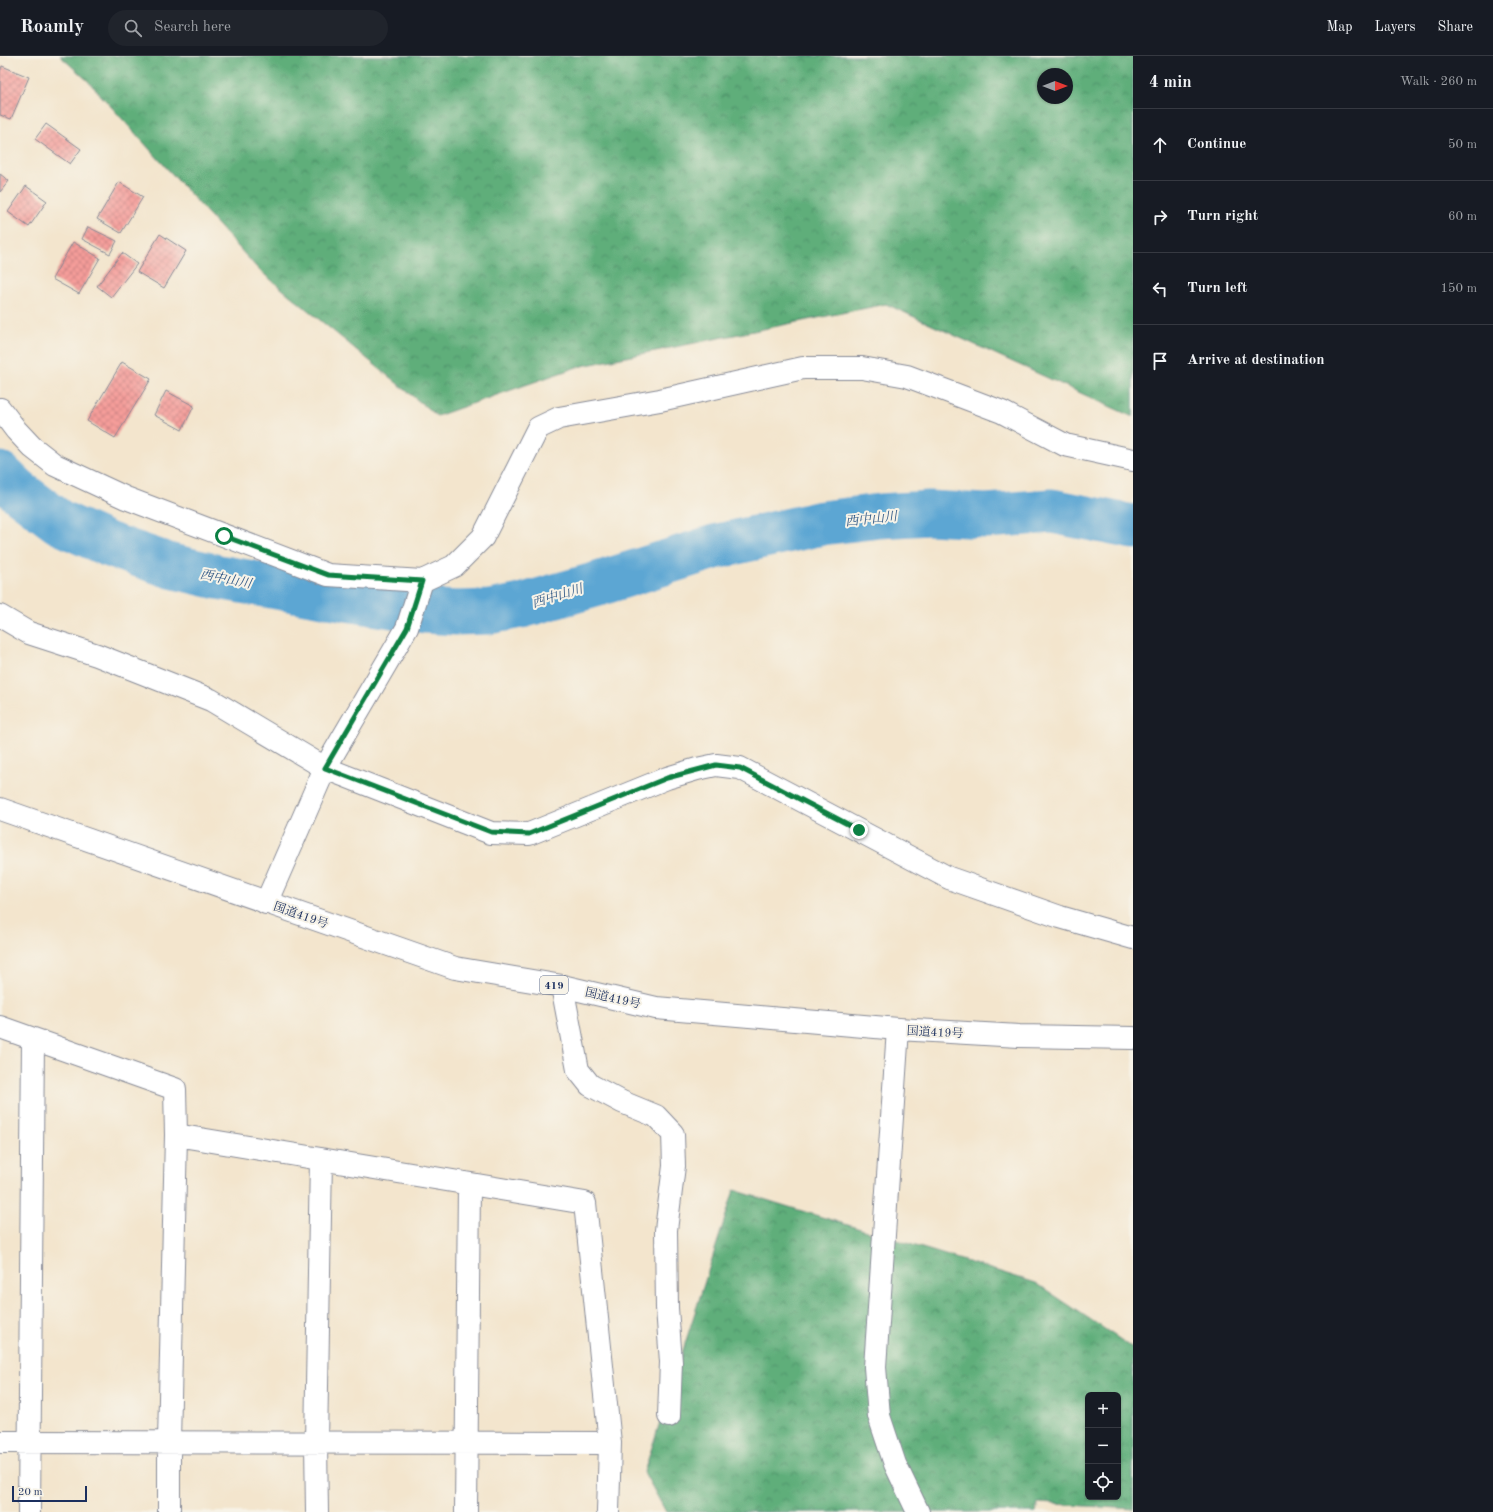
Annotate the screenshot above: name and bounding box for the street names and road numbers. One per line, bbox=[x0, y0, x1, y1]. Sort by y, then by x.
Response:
street label: 国道419号 bbox=[272, 899, 330, 931]
road number: 419 bbox=[540, 976, 568, 994]
street label: 国道419号 bbox=[584, 985, 642, 1011]
street label: 国道419号 bbox=[906, 1024, 964, 1040]

